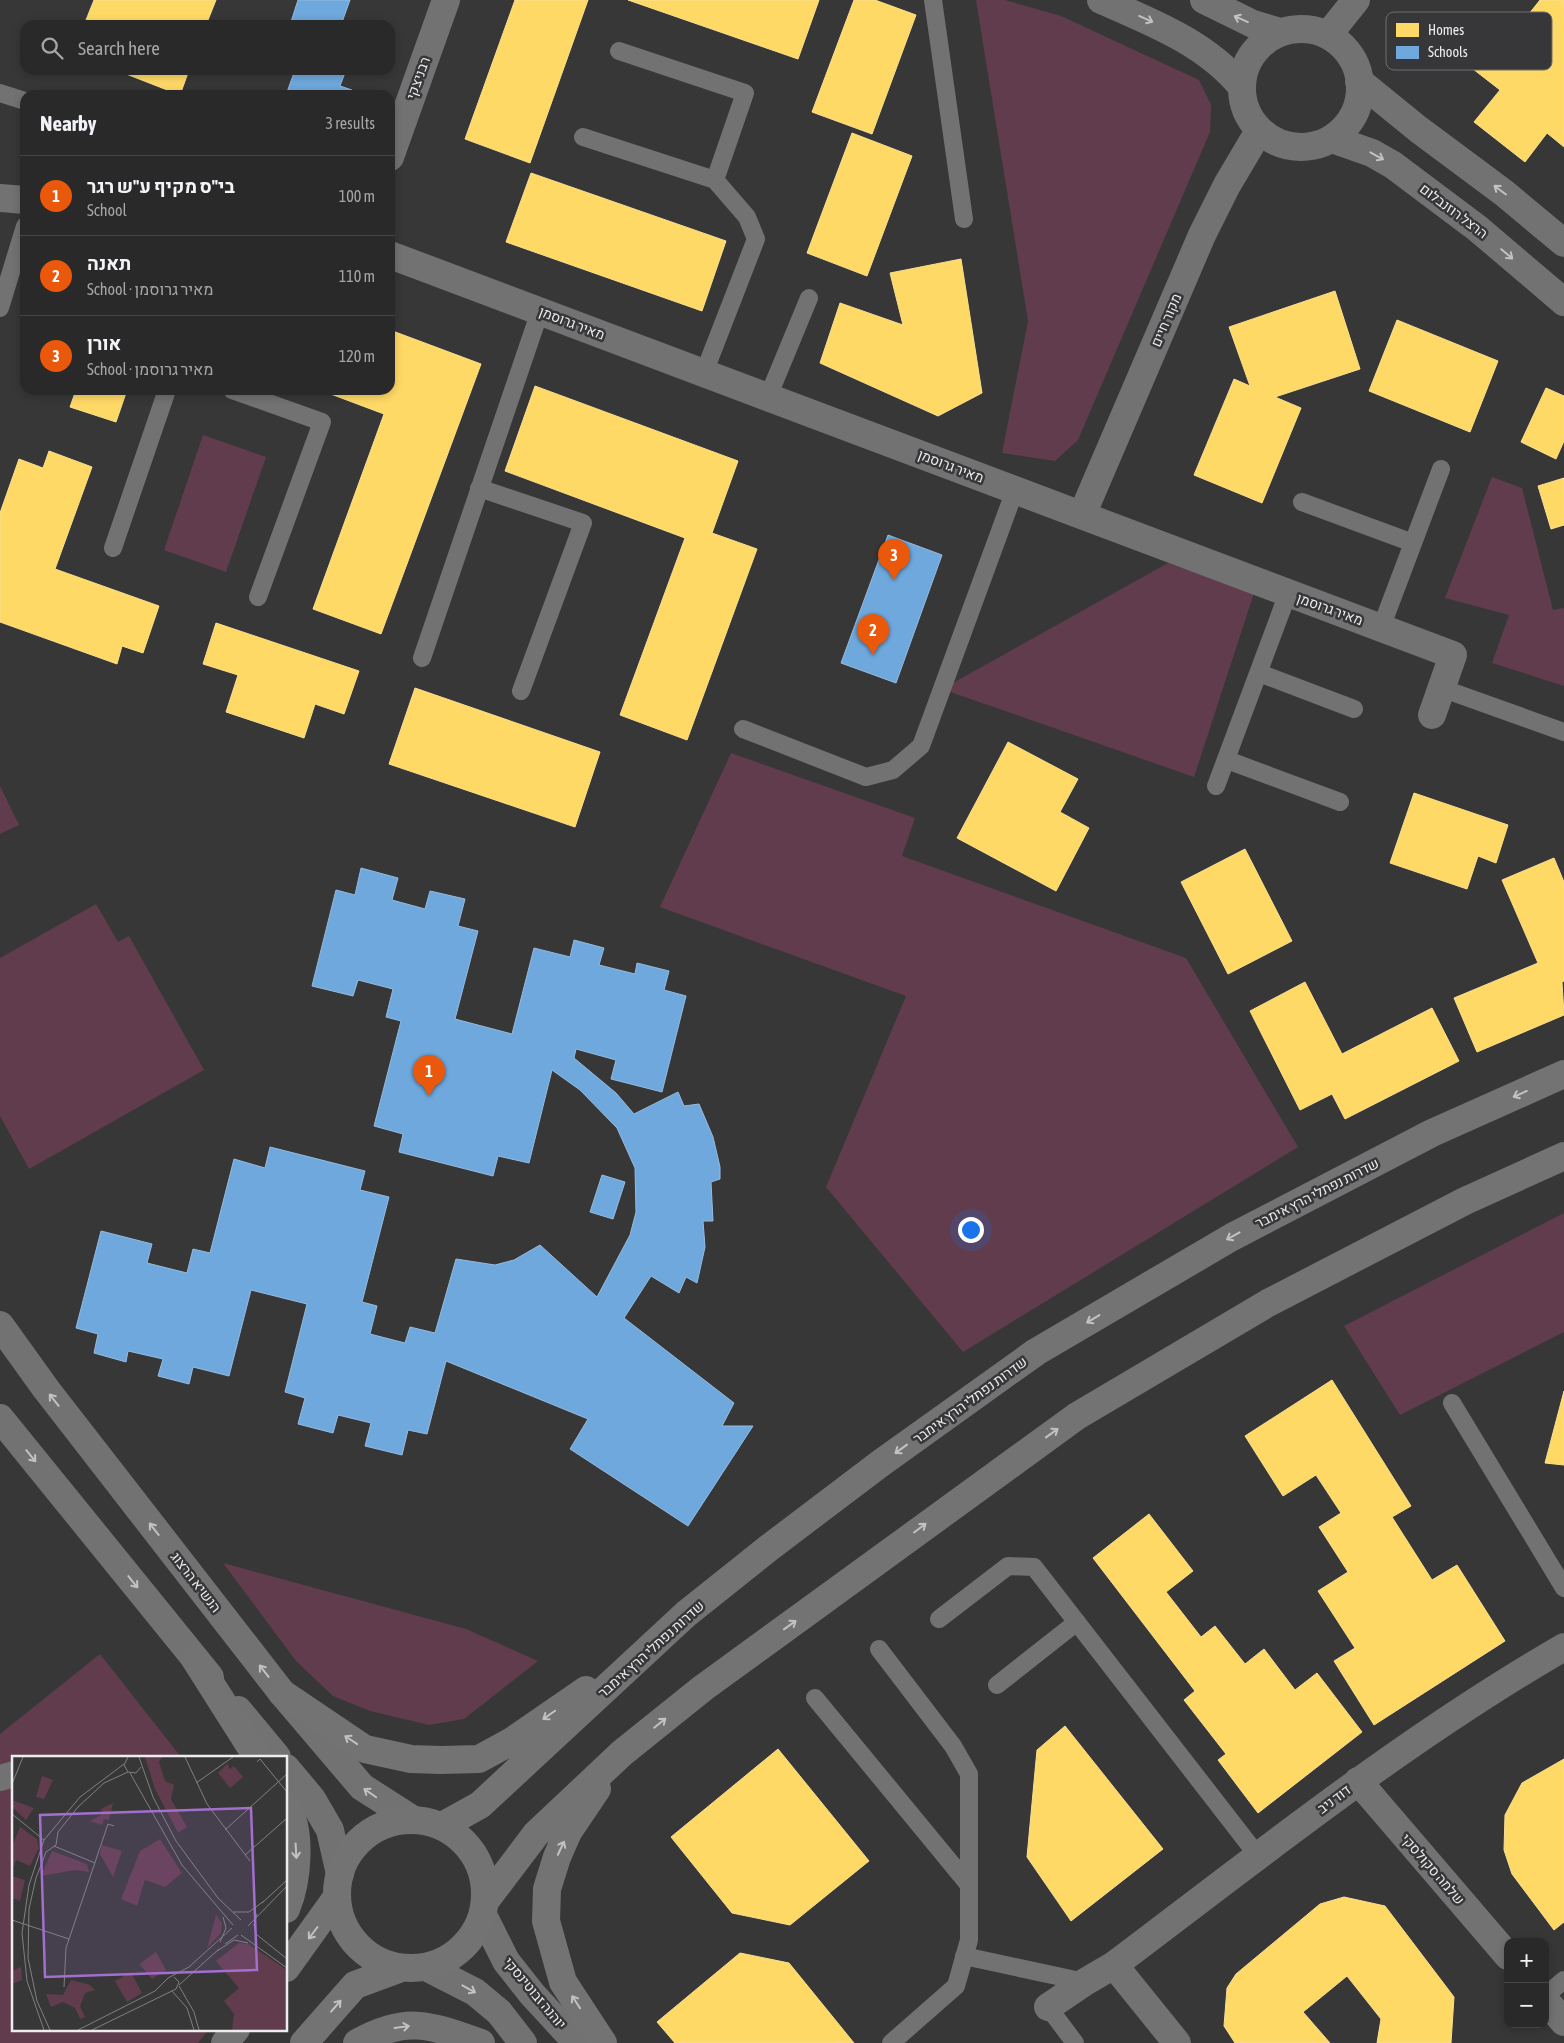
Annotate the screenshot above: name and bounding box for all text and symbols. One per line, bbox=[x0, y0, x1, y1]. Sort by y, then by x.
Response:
legend bbox=[1386, 12, 1552, 70]
one-way arrow bbox=[1234, 13, 1249, 23]
one-way arrow bbox=[1138, 15, 1153, 25]
search box bbox=[20, 20, 395, 75]
text: Homes bbox=[1428, 22, 1464, 38]
icon: search bbox=[38, 34, 66, 62]
text: Search here bbox=[78, 37, 160, 59]
text: Schools bbox=[1428, 44, 1468, 60]
street label: רבניצקי bbox=[403, 55, 433, 101]
text: Nearby bbox=[40, 111, 96, 135]
text: 3 results bbox=[325, 114, 375, 132]
one-way arrow bbox=[1370, 152, 1384, 162]
text: בי"ס מקיף ע"ש רגר bbox=[87, 175, 235, 197]
street label: הרצל רוזנבלום bbox=[1417, 180, 1491, 242]
one-way arrow bbox=[1494, 184, 1507, 195]
text: 1 bbox=[52, 187, 60, 205]
text: 100 m bbox=[339, 187, 375, 205]
text: School bbox=[87, 201, 127, 219]
one-way arrow bbox=[1501, 248, 1514, 259]
text: תאנה bbox=[87, 252, 131, 274]
text: 2 bbox=[52, 267, 60, 285]
text: 110 m bbox=[339, 267, 375, 285]
text: School · מאיר גרוסמן bbox=[87, 280, 214, 298]
street label: מקור חיים bbox=[1148, 291, 1184, 349]
street label: מאיר גרוסמן bbox=[537, 303, 607, 343]
text: אורן bbox=[87, 332, 121, 354]
text: 3 bbox=[52, 347, 60, 365]
text: 120 m bbox=[339, 347, 375, 365]
text: School · מאיר גרוסמן bbox=[87, 360, 214, 378]
street label: מאיר גרוסמן bbox=[916, 446, 986, 486]
pin: 3 bbox=[878, 539, 910, 580]
street label: מאיר גרוסמן bbox=[1295, 590, 1365, 628]
pin: 2 bbox=[857, 614, 889, 655]
pin: 1 bbox=[413, 1055, 445, 1096]
one-way arrow bbox=[1513, 1089, 1528, 1099]
street label: שדרות נפתלי הרץ אימבר bbox=[1252, 1155, 1382, 1231]
your location bbox=[958, 1217, 984, 1243]
one-way arrow bbox=[1227, 1232, 1241, 1242]
one-way arrow bbox=[1087, 1314, 1101, 1324]
street label: שדרות נפתלי הרץ אימבר bbox=[910, 1353, 1030, 1447]
one-way arrow bbox=[49, 1394, 60, 1407]
one-way arrow bbox=[1045, 1428, 1059, 1438]
one-way arrow bbox=[894, 1444, 908, 1454]
one-way arrow bbox=[25, 1449, 36, 1462]
one-way arrow bbox=[149, 1522, 160, 1535]
one-way arrow bbox=[913, 1523, 927, 1533]
street label: הנשיא הרצוג bbox=[168, 1549, 224, 1615]
one-way arrow bbox=[127, 1575, 138, 1588]
street label: שדרות נפתלי הרץ אימבר bbox=[595, 1597, 707, 1701]
one-way arrow bbox=[783, 1620, 797, 1630]
one-way arrow bbox=[259, 1665, 270, 1678]
one-way arrow bbox=[542, 1710, 556, 1720]
one-way arrow bbox=[653, 1717, 666, 1728]
one-way arrow bbox=[344, 1735, 358, 1745]
inset map bbox=[12, 1756, 288, 2030]
street label: דוד ניב bbox=[1314, 1781, 1354, 1817]
one-way arrow bbox=[364, 1788, 378, 1798]
street label: שלמה סקולסקי bbox=[1398, 1830, 1468, 1908]
one-way arrow bbox=[556, 1841, 566, 1856]
one-way arrow bbox=[291, 1842, 301, 1859]
one-way arrow bbox=[307, 1926, 318, 1939]
map controls bbox=[1504, 1938, 1549, 2028]
button: + bbox=[1504, 1938, 1549, 1983]
street label: יוהנה זבוטינסקי bbox=[501, 1954, 569, 2032]
button: − bbox=[1504, 1983, 1549, 2028]
one-way arrow bbox=[462, 1985, 476, 1995]
one-way arrow bbox=[571, 1995, 581, 2009]
one-way arrow bbox=[330, 2000, 342, 2013]
one-way arrow bbox=[394, 2021, 410, 2031]

